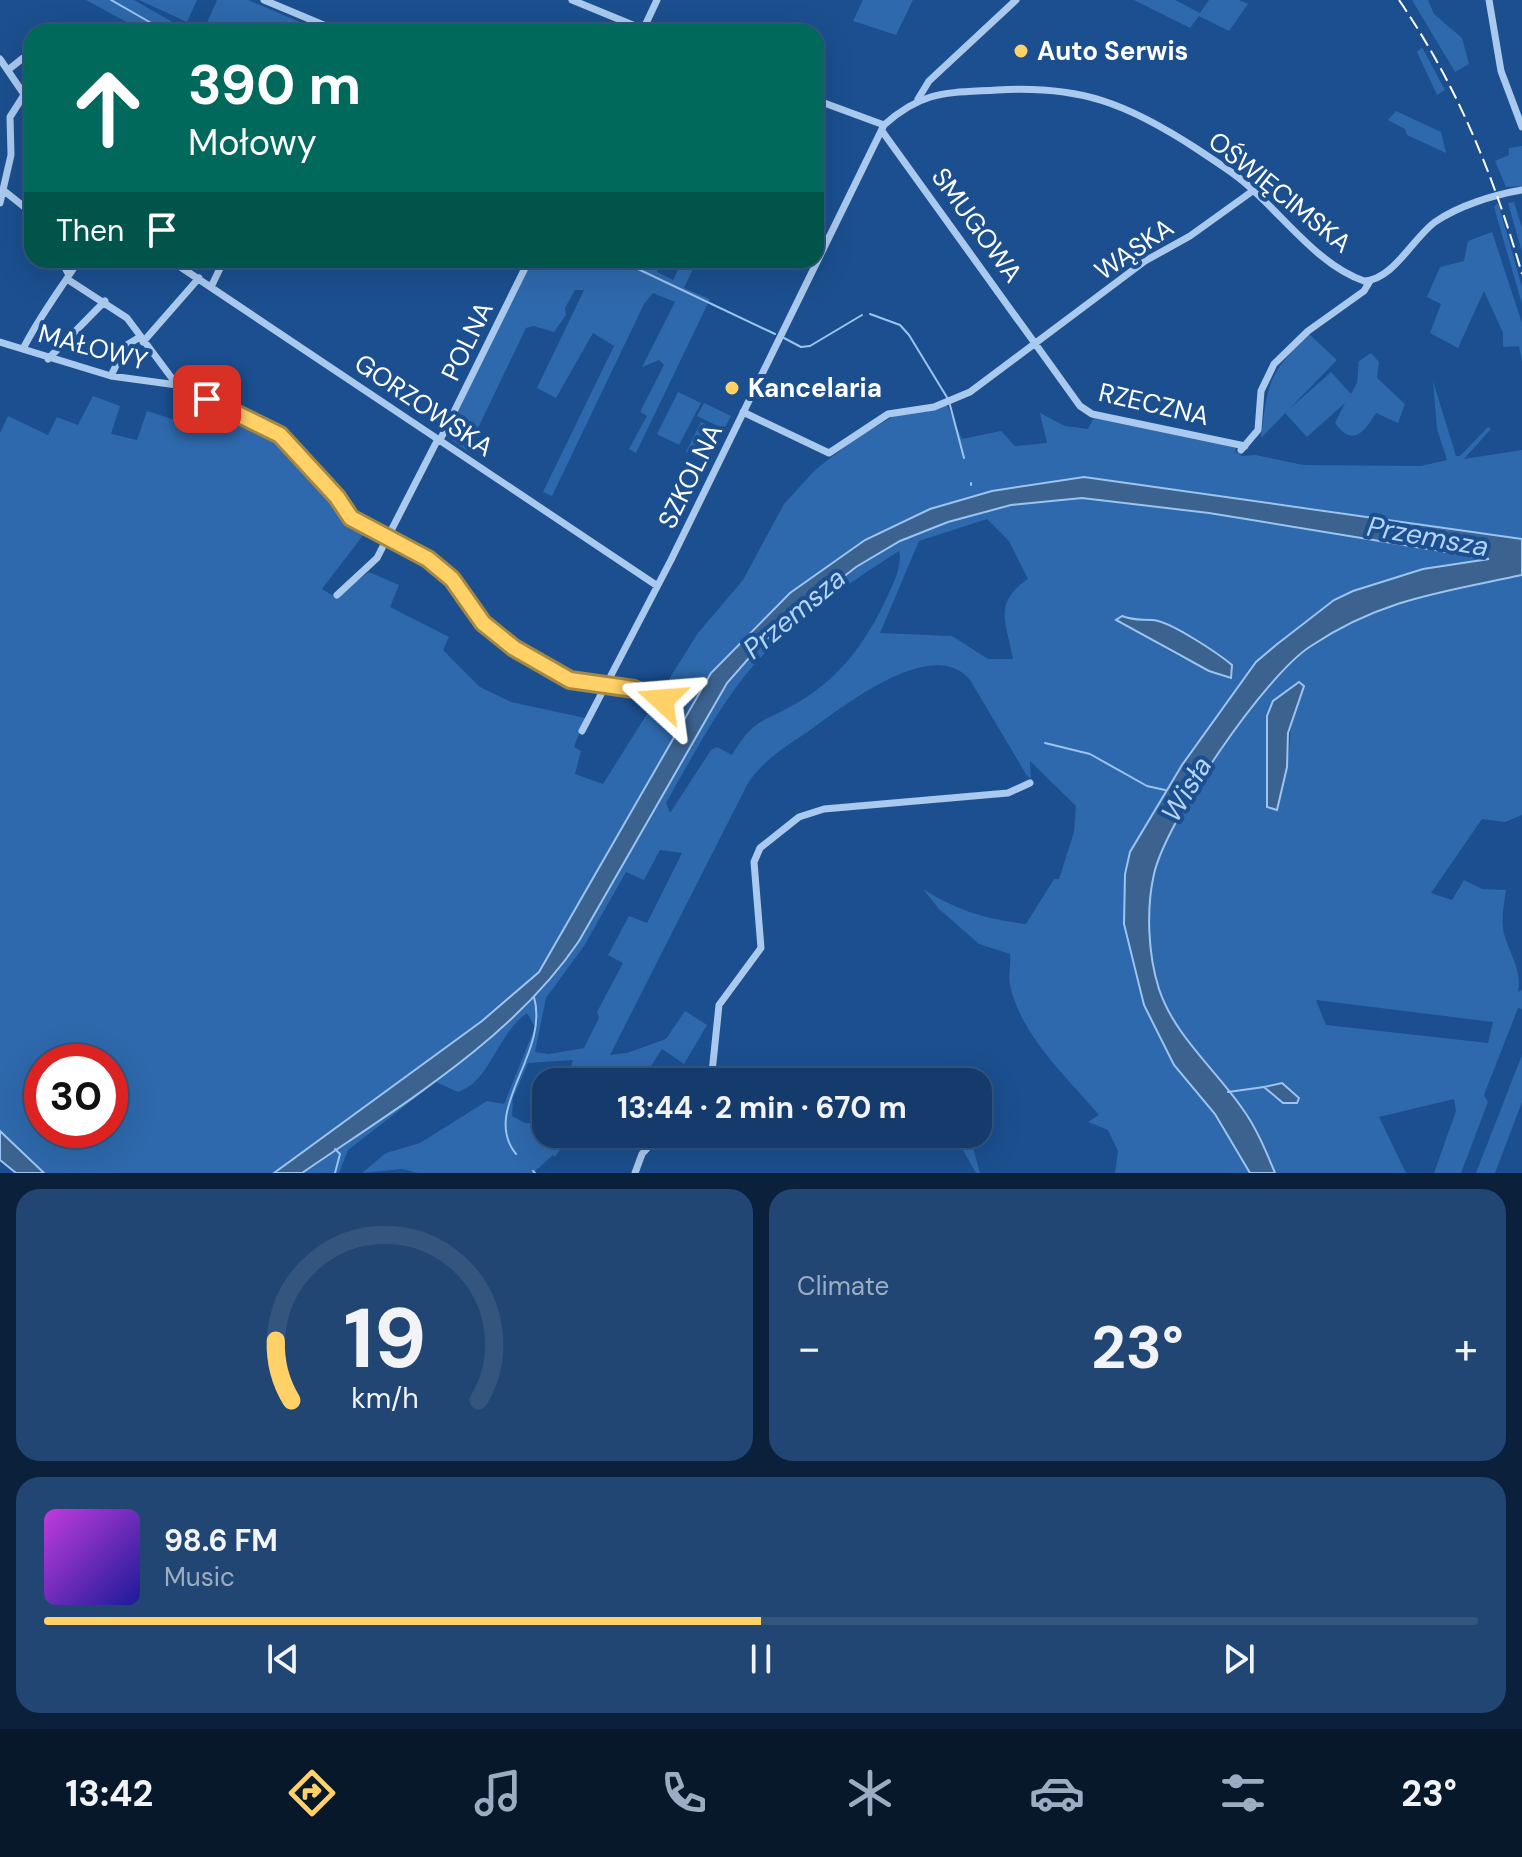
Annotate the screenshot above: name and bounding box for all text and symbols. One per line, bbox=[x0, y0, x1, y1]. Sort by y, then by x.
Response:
place label: Auto Serwis bbox=[1037, 34, 1188, 68]
marker: Auto Serwis bbox=[1012, 42, 1030, 60]
text: 390 m bbox=[188, 48, 361, 121]
icon: ahead bbox=[56, 56, 160, 160]
text: Mołowy bbox=[188, 119, 317, 166]
street label: OŚWIĘCIMSKA bbox=[1201, 124, 1359, 260]
street label: SMUGOWA bbox=[924, 161, 1030, 289]
icon: arrive bbox=[140, 208, 184, 252]
street label: WĄSKA bbox=[1088, 210, 1180, 288]
text: Then bbox=[56, 211, 124, 250]
street label: POLNA bbox=[433, 296, 501, 386]
street label: MAŁOWY bbox=[35, 316, 151, 378]
street label: GORZOWSKA bbox=[348, 346, 500, 464]
pin bbox=[173, 365, 241, 433]
place label: Kancelaria bbox=[748, 371, 882, 405]
street label: RZECZNA bbox=[1096, 375, 1212, 433]
icon: arrive bbox=[185, 377, 229, 421]
marker: Kancelaria bbox=[723, 379, 741, 397]
street label: SZKOLNA bbox=[650, 418, 730, 534]
water label: Przemsza bbox=[1364, 508, 1492, 565]
water label: Przemsza bbox=[735, 560, 853, 667]
position arrow bbox=[620, 658, 704, 742]
water label: Wisła bbox=[1152, 750, 1220, 829]
speed limit sign: 30 bbox=[24, 1044, 128, 1148]
text: 13:44 · 2 min · 670 m bbox=[617, 1088, 907, 1127]
text: Climate bbox=[797, 1269, 889, 1303]
text: 19 bbox=[343, 1284, 426, 1393]
text: 23° bbox=[1091, 1308, 1184, 1387]
text: − bbox=[797, 1319, 821, 1377]
text: + bbox=[1454, 1319, 1478, 1377]
text: km/h bbox=[351, 1380, 418, 1417]
text: 98.6 FM bbox=[164, 1521, 278, 1560]
text: Music bbox=[164, 1560, 235, 1594]
icon: previous bbox=[261, 1637, 305, 1681]
icon: pause bbox=[739, 1637, 783, 1681]
icon: next bbox=[1217, 1637, 1261, 1681]
icon: directions bbox=[284, 1765, 340, 1821]
icon: music bbox=[470, 1765, 526, 1821]
icon: phone bbox=[656, 1765, 712, 1821]
icon: climate bbox=[842, 1765, 898, 1821]
icon: car bbox=[1029, 1765, 1085, 1821]
icon: filters bbox=[1215, 1765, 1271, 1821]
text: 13:42 bbox=[65, 1770, 153, 1817]
text: 23° bbox=[1401, 1770, 1457, 1817]

